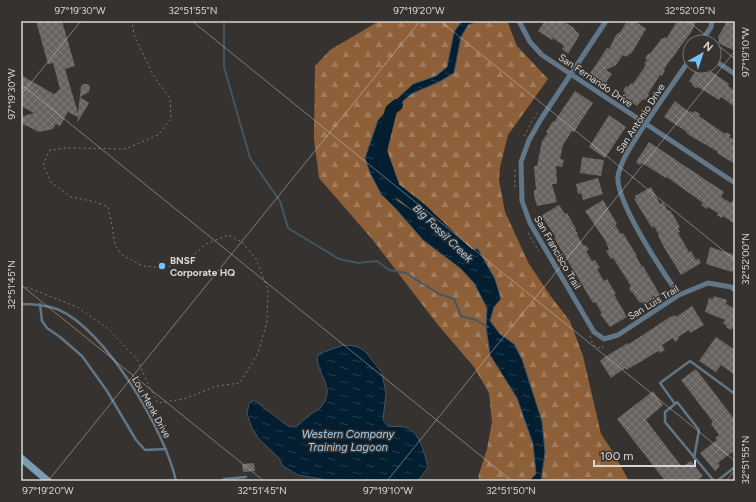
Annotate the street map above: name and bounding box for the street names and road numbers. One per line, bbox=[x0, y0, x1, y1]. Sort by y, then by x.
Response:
street label: San Fernando Drive bbox=[556, 51, 636, 110]
street label: San Antonio Drive bbox=[613, 81, 668, 156]
street label: San Francisco Trail bbox=[531, 213, 584, 291]
street label: San Luis Trail bbox=[625, 282, 681, 323]
street label: Lou Menk Drive bbox=[129, 374, 174, 441]

